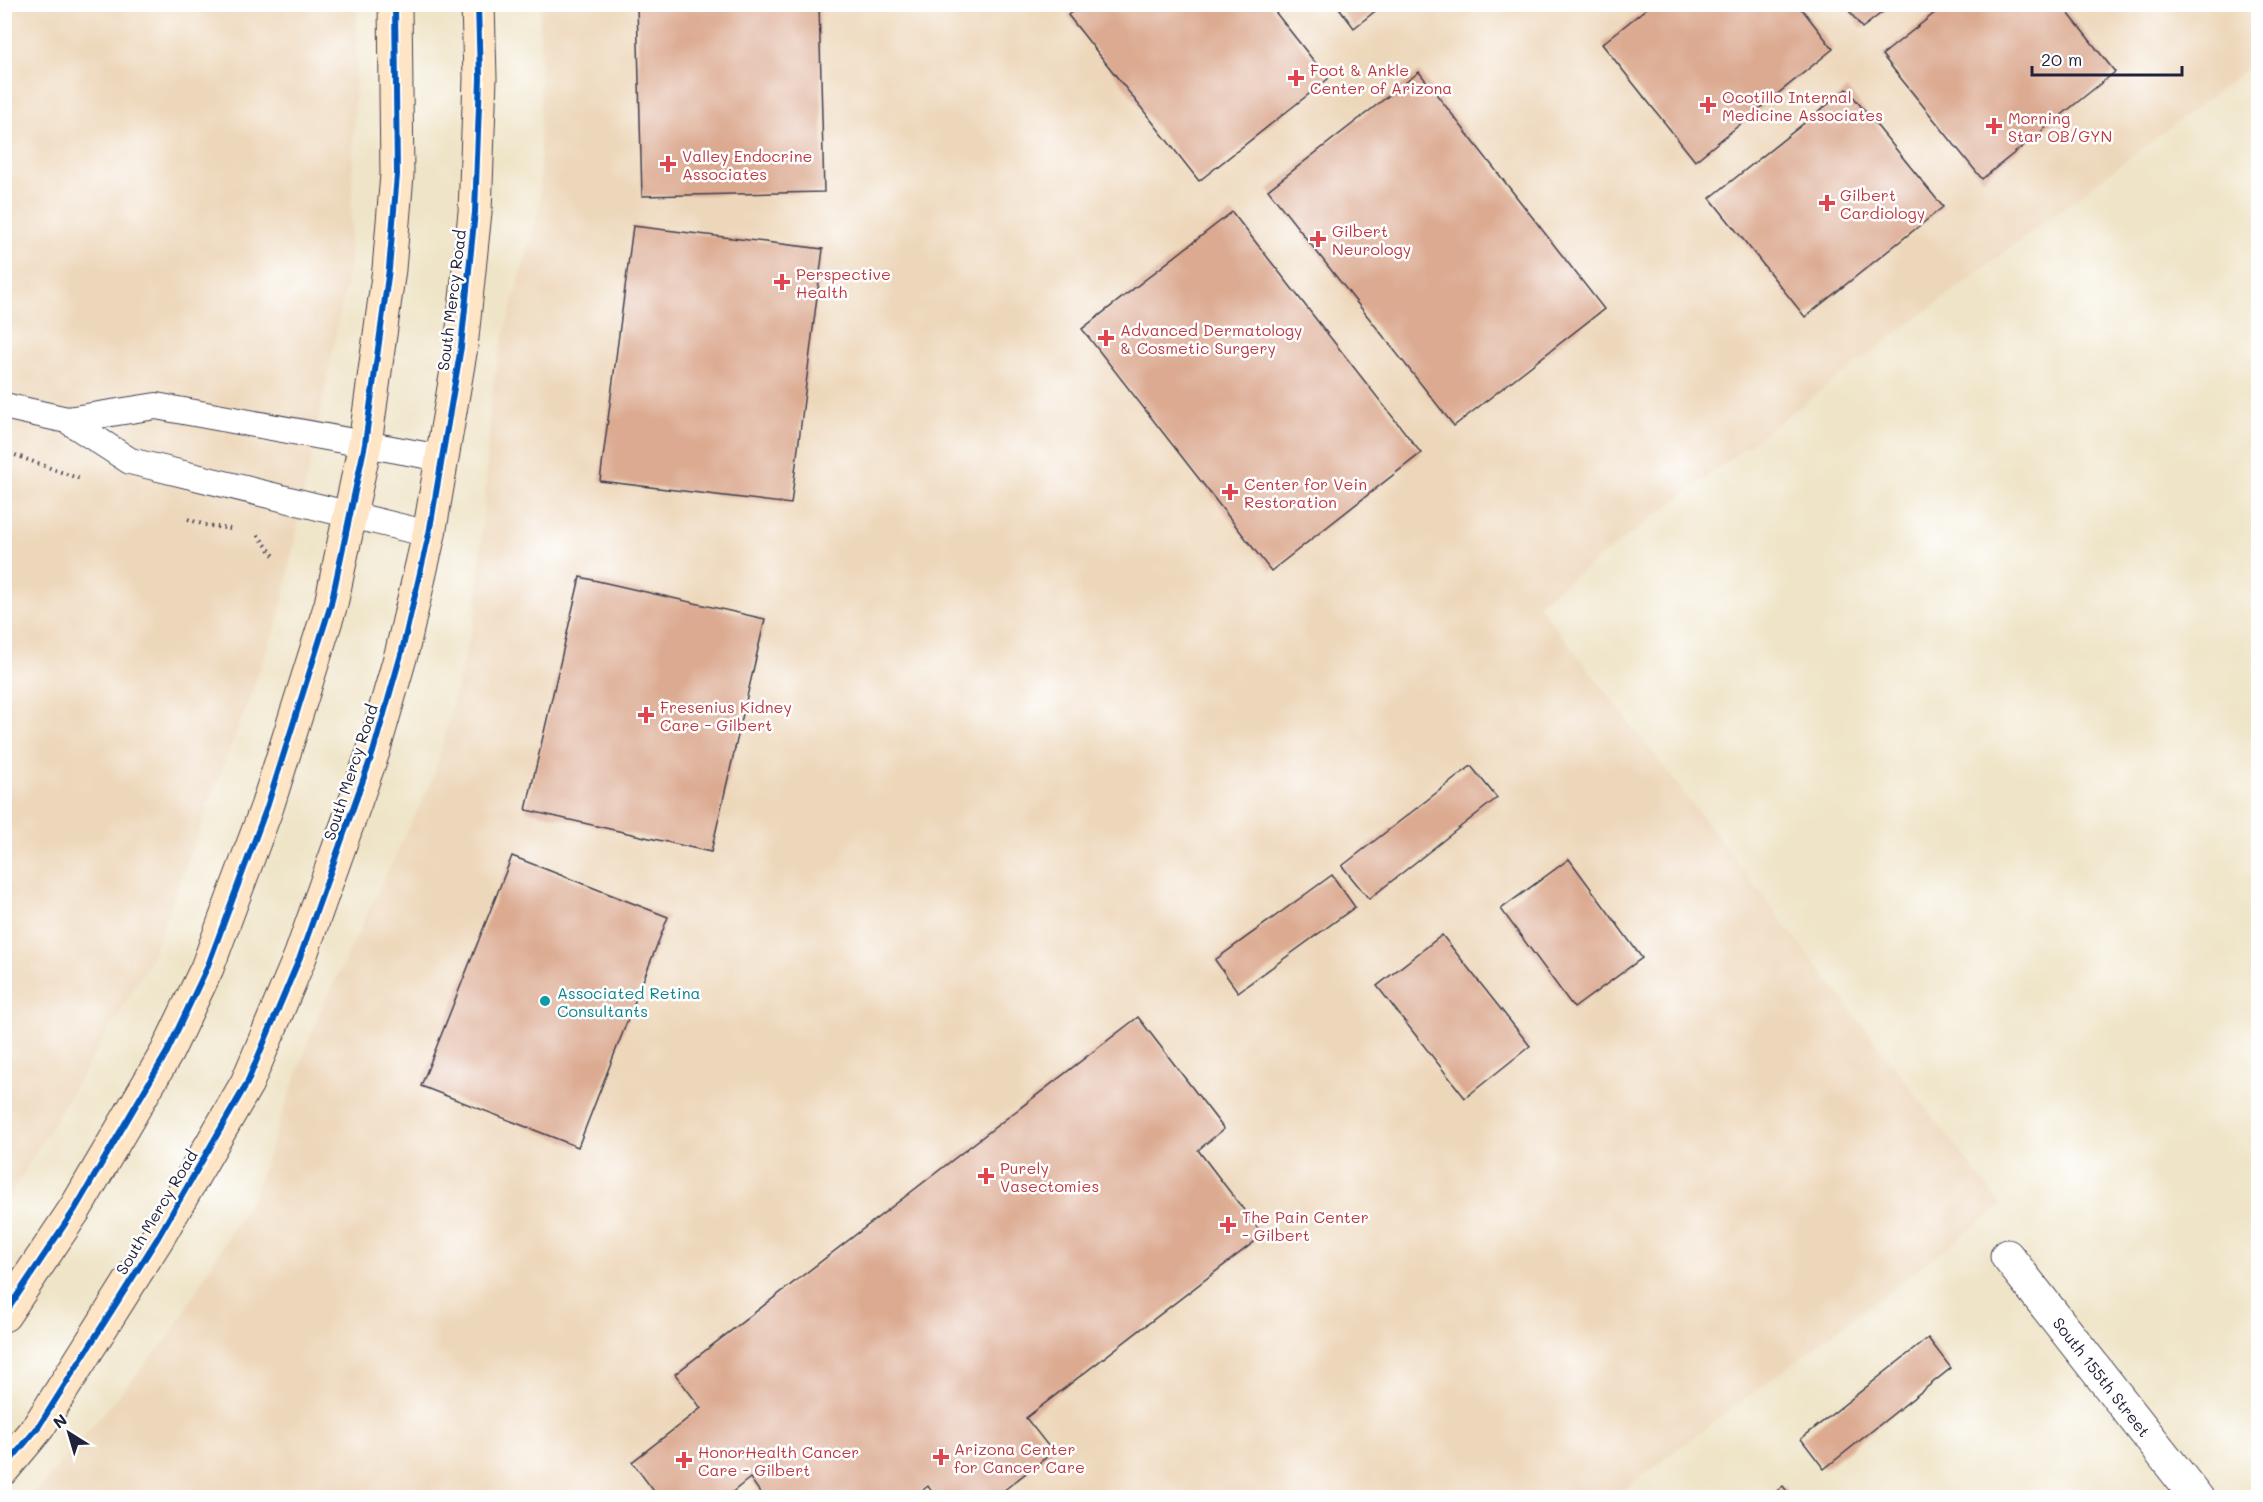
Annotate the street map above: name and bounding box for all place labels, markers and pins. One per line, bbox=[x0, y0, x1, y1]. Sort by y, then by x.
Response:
place label: Foot & Ankle Center of Arizona bbox=[1310, 59, 1452, 98]
marker: Foot & Ankle Center of Arizona bbox=[1287, 69, 1305, 87]
place label: Ocotillo Internal Medicine Associates bbox=[1722, 86, 1883, 125]
marker: Ocotillo Internal Medicine Associates bbox=[1699, 96, 1717, 114]
place label: Morning Star OB/GYN bbox=[2008, 107, 2112, 146]
marker: Morning Star OB/GYN bbox=[1985, 117, 2003, 135]
place label: Valley Endocrine Associates bbox=[682, 145, 812, 184]
marker: Valley Endocrine Associates bbox=[659, 155, 677, 173]
place label: Gilbert Cardiology bbox=[1840, 184, 1925, 223]
marker: Gilbert Cardiology bbox=[1818, 194, 1836, 212]
place label: Gilbert Neurology bbox=[1332, 220, 1411, 259]
marker: Gilbert Neurology bbox=[1309, 230, 1327, 248]
place label: Perspective Health bbox=[796, 263, 891, 302]
marker: Perspective Health bbox=[773, 273, 791, 291]
place label: Advanced Dermatology & Cosmetic Surgery bbox=[1120, 319, 1302, 358]
marker: Advanced Dermatology & Cosmetic Surgery bbox=[1097, 329, 1115, 347]
place label: Center for Vein Restoration bbox=[1244, 473, 1367, 512]
marker: Center for Vein Restoration bbox=[1221, 483, 1239, 501]
place label: Fresenius Kidney Care - Gilbert bbox=[660, 696, 792, 735]
marker: Fresenius Kidney Care - Gilbert bbox=[637, 706, 655, 724]
place label: Associated Retina Consultants bbox=[557, 982, 701, 1021]
marker: Associated Retina Consultants bbox=[538, 994, 552, 1008]
place label: Purely Vasectomies bbox=[1000, 1157, 1099, 1196]
marker: Purely Vasectomies bbox=[977, 1167, 995, 1185]
place label: The Pain Center - Gilbert bbox=[1242, 1206, 1369, 1245]
marker: The Pain Center - Gilbert bbox=[1219, 1216, 1237, 1234]
place label: Arizona Center for Cancer Care bbox=[954, 1438, 1085, 1477]
place label: HonorHealth Cancer Care - Gilbert bbox=[698, 1441, 859, 1480]
marker: Arizona Center for Cancer Care bbox=[932, 1448, 950, 1466]
marker: HonorHealth Cancer Care - Gilbert bbox=[675, 1451, 693, 1469]

